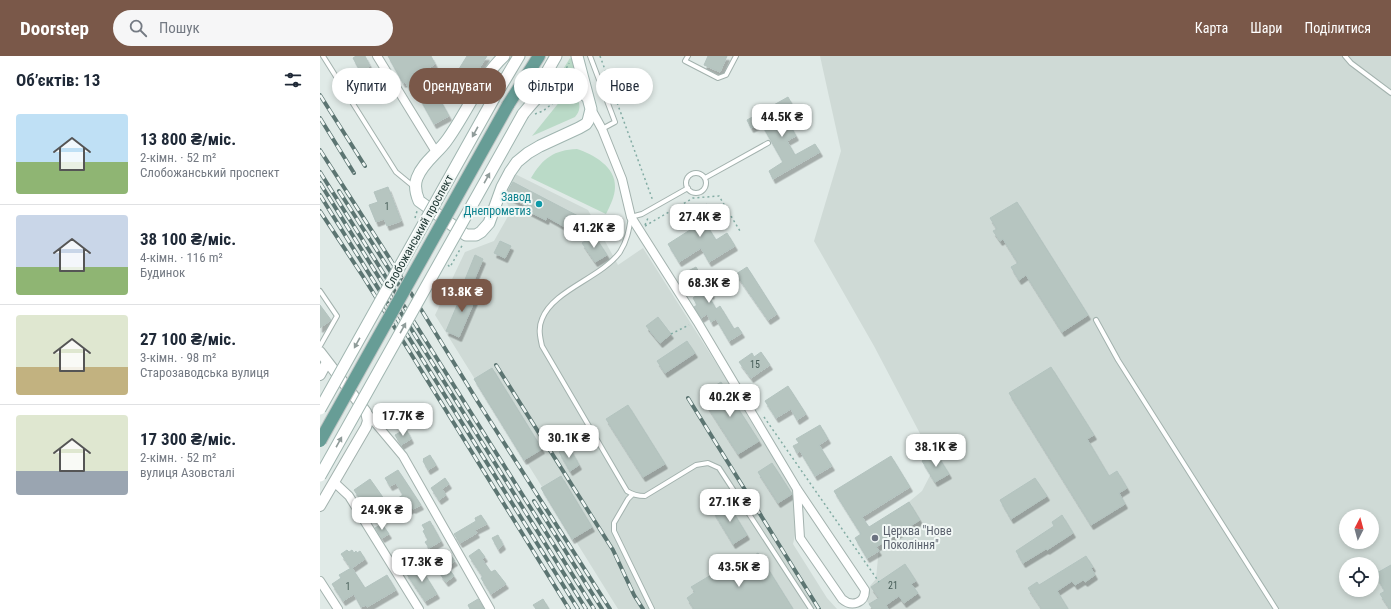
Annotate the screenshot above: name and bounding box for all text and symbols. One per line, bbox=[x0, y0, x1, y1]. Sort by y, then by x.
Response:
search box bbox=[113, 10, 393, 46]
text: Doorstep bbox=[20, 17, 89, 40]
icon: search bbox=[127, 17, 149, 39]
text: Пошук bbox=[159, 19, 200, 37]
text: Карта bbox=[1195, 20, 1228, 36]
text: Шари bbox=[1250, 20, 1282, 36]
text: Поділитися bbox=[1304, 20, 1371, 36]
chip: Купити bbox=[332, 68, 401, 104]
chip: Орендувати bbox=[409, 68, 506, 104]
chip: Фільтри bbox=[514, 68, 588, 104]
chip: Нове bbox=[596, 68, 653, 104]
icon: filters bbox=[282, 69, 304, 91]
text: Об’єктів: 13 bbox=[16, 70, 100, 90]
pin: 44.5K ₴ bbox=[745, 104, 819, 138]
text: 44.5K ₴ bbox=[761, 109, 803, 124]
one-way arrow bbox=[471, 126, 478, 138]
text: 13 800 ₴/міс. bbox=[140, 129, 236, 149]
icon: home bbox=[48, 130, 96, 178]
text: 2-кімн. · 52 m² bbox=[140, 150, 216, 165]
text: Слобожанський проспект bbox=[140, 165, 279, 180]
street label: Слобожанський проспект bbox=[382, 172, 456, 292]
one-way arrow bbox=[483, 173, 490, 184]
place label: Завод Днепрометиз bbox=[463, 190, 532, 218]
marker: Завод Днепрометиз bbox=[534, 199, 544, 209]
house number: 1 bbox=[385, 201, 389, 212]
pin: 27.4K ₴ bbox=[663, 204, 737, 238]
text: 27.4K ₴ bbox=[679, 209, 721, 224]
pin: 41.2K ₴ bbox=[557, 215, 631, 249]
text: 41.2K ₴ bbox=[573, 220, 615, 235]
text: 38 100 ₴/міс. bbox=[140, 229, 236, 249]
icon: home bbox=[48, 231, 96, 279]
text: 4-кімн. · 116 m² bbox=[140, 250, 223, 265]
text: Будинок bbox=[140, 265, 185, 280]
pin: 68.3K ₴ bbox=[672, 270, 746, 304]
text: 68.3K ₴ bbox=[688, 275, 730, 290]
pin: 13.8K ₴ bbox=[425, 279, 499, 313]
text: 13.8K ₴ bbox=[441, 284, 483, 299]
one-way arrow bbox=[399, 323, 406, 334]
text: 27 100 ₴/міс. bbox=[140, 329, 236, 349]
icon: home bbox=[48, 331, 96, 379]
one-way arrow bbox=[353, 337, 360, 349]
text: 3-кімн. · 98 m² bbox=[140, 350, 216, 365]
house number: 15 bbox=[750, 359, 760, 370]
text: Старозаводська вулиця bbox=[140, 365, 269, 380]
pin: 40.2K ₴ bbox=[693, 384, 767, 418]
text: 40.2K ₴ bbox=[709, 389, 751, 404]
pin: 17.7K ₴ bbox=[366, 403, 440, 437]
text: 17.7K ₴ bbox=[382, 408, 424, 423]
pin: 30.1K ₴ bbox=[532, 425, 606, 459]
text: 17 300 ₴/міс. bbox=[140, 429, 236, 449]
text: 30.1K ₴ bbox=[548, 430, 590, 445]
icon: home bbox=[48, 431, 96, 479]
pin: 38.1K ₴ bbox=[899, 434, 973, 468]
one-way arrow bbox=[336, 436, 342, 448]
text: 38.1K ₴ bbox=[915, 439, 957, 454]
text: 2-кімн. · 52 m² bbox=[140, 450, 216, 465]
text: вулиця Азовсталі bbox=[140, 465, 235, 480]
pin: 27.1K ₴ bbox=[693, 489, 767, 523]
text: 27.1K ₴ bbox=[709, 494, 751, 509]
pin: 24.9K ₴ bbox=[345, 497, 419, 531]
text: 24.9K ₴ bbox=[361, 502, 403, 517]
north arrow bbox=[1339, 509, 1379, 549]
map controls bbox=[1339, 509, 1379, 597]
place label: Церква "Нове Покоління" bbox=[883, 524, 952, 552]
marker: Церква "Нове Покоління" bbox=[870, 533, 880, 543]
pin: 17.3K ₴ bbox=[385, 549, 459, 583]
text: 17.3K ₴ bbox=[401, 554, 443, 569]
pin: 43.5K ₴ bbox=[702, 554, 776, 588]
button: locate bbox=[1339, 557, 1379, 597]
text: 43.5K ₴ bbox=[718, 559, 760, 574]
house number: 21 bbox=[888, 580, 898, 591]
house number: 1 bbox=[346, 581, 350, 592]

